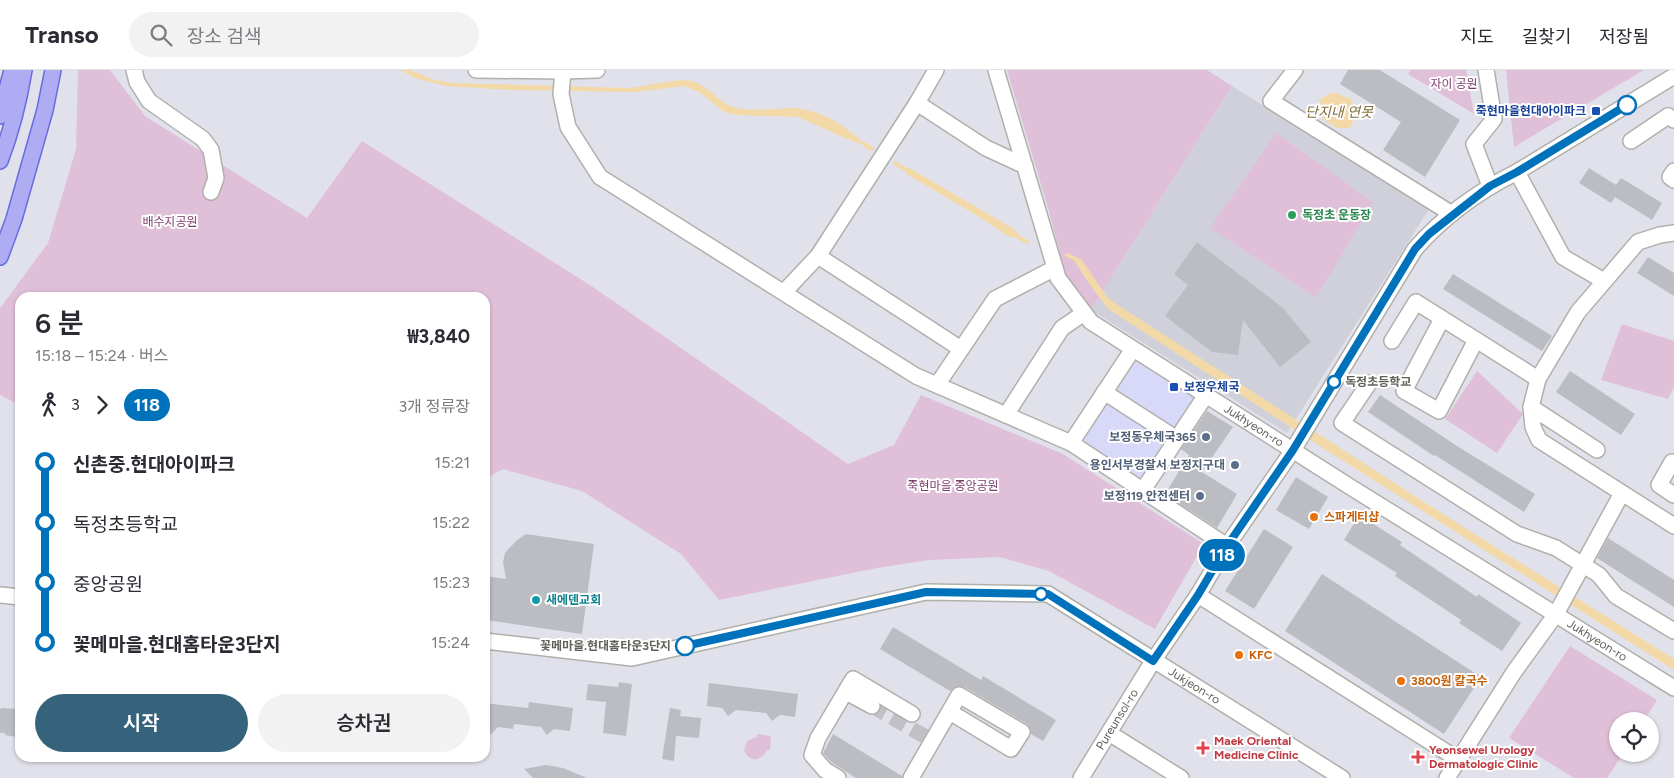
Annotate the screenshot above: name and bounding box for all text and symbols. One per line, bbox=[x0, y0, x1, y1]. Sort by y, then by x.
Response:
search box bbox=[129, 12, 479, 57]
text: Transo bbox=[25, 20, 99, 49]
icon: search bbox=[147, 21, 175, 49]
text: 장소 검색 bbox=[187, 25, 261, 48]
text: 지도 bbox=[1461, 26, 1494, 48]
text: 길찾기 bbox=[1522, 26, 1571, 48]
text: 저장됨 bbox=[1599, 26, 1649, 48]
park label: 자이 공원 bbox=[1430, 77, 1478, 91]
unlabelled marker bbox=[1617, 95, 1637, 115]
water label: 단지내 연못 bbox=[1305, 104, 1374, 121]
place label: 죽현마을현대아이파크 bbox=[1476, 104, 1586, 118]
marker: 죽현마을현대아이파크 bbox=[1590, 105, 1602, 117]
place label: 독정초 운동장 bbox=[1302, 208, 1371, 222]
marker: 독정초 운동장 bbox=[1286, 209, 1298, 221]
park label: 배수지공원 bbox=[142, 215, 198, 229]
text: 6 분 bbox=[35, 306, 84, 340]
text: ₩3,840 bbox=[407, 325, 470, 348]
text: 15:18 – 15:24 · 버스 bbox=[35, 346, 168, 365]
marker: 독정초등학교 bbox=[1327, 375, 1341, 389]
place label: 독정초등학교 bbox=[1345, 375, 1411, 389]
place label: 보정우체국 bbox=[1184, 380, 1239, 394]
marker: 보정우체국 bbox=[1168, 381, 1180, 393]
icon: walk bbox=[35, 391, 63, 419]
icon: forward bbox=[88, 391, 116, 419]
text: 118 bbox=[134, 394, 160, 416]
text: 3 bbox=[71, 395, 80, 414]
text: 3개 정류장 bbox=[398, 397, 470, 416]
street label: Jukhyeon-ro bbox=[1221, 401, 1286, 450]
place label: 보정동우체국365 bbox=[1109, 430, 1196, 444]
marker: 보정동우체국365 bbox=[1200, 431, 1212, 443]
text: 신촌중.현대아이파크 bbox=[73, 453, 235, 476]
text: 15:21 bbox=[435, 453, 470, 472]
place label: 용인서부경찰서 보정지구대 bbox=[1090, 458, 1225, 472]
marker: 용인서부경찰서 보정지구대 bbox=[1229, 459, 1241, 471]
park label: 죽현마을 중앙공원 bbox=[907, 479, 999, 493]
place label: 보정119 안전센터 bbox=[1104, 489, 1190, 503]
marker: 보정119 안전센터 bbox=[1194, 490, 1206, 502]
place label: 스파게티샵 bbox=[1324, 510, 1379, 524]
marker: 스파게티샵 bbox=[1308, 511, 1320, 523]
text: 독정초등학교 bbox=[73, 513, 178, 536]
text: 15:22 bbox=[432, 513, 470, 532]
line badge: 118 bbox=[1193, 539, 1251, 571]
text: 118 bbox=[1209, 544, 1235, 566]
text: 중앙공원 bbox=[73, 573, 143, 596]
text: 15:23 bbox=[432, 573, 470, 592]
unlabelled marker bbox=[1034, 587, 1048, 601]
place label: 새에덴교회 bbox=[546, 593, 601, 607]
marker: 새에덴교회 bbox=[530, 594, 542, 606]
street label: Jukhyeon-ro bbox=[1565, 616, 1630, 664]
text: 꽃메마을.현대홈타운3단지 bbox=[73, 633, 281, 656]
text: 15:24 bbox=[431, 633, 470, 652]
marker: 꽃메마을.현대홈타운3단지 bbox=[675, 636, 695, 656]
place label: 꽃메마을.현대홈타운3단지 bbox=[540, 639, 671, 653]
place label: KFC bbox=[1249, 648, 1273, 662]
marker: KFC bbox=[1233, 649, 1245, 661]
street label: Jukjeon-ro bbox=[1166, 664, 1223, 707]
place label: 3800원 칼국수 bbox=[1411, 674, 1488, 688]
marker: 3800원 칼국수 bbox=[1395, 675, 1407, 687]
street label: Pureunsol-ro bbox=[1093, 686, 1141, 752]
button: 시작 bbox=[35, 694, 248, 752]
button: 승차권 bbox=[258, 694, 470, 752]
map controls bbox=[1609, 712, 1659, 762]
button: locate bbox=[1609, 712, 1659, 762]
place label: Maek Oriental Medicine Clinic bbox=[1214, 734, 1299, 762]
marker: Maek Oriental Medicine Clinic bbox=[1196, 741, 1210, 755]
place label: Yeonsewel Urology Dermatologic Clinic bbox=[1429, 743, 1539, 771]
marker: Yeonsewel Urology Dermatologic Clinic bbox=[1411, 750, 1425, 764]

